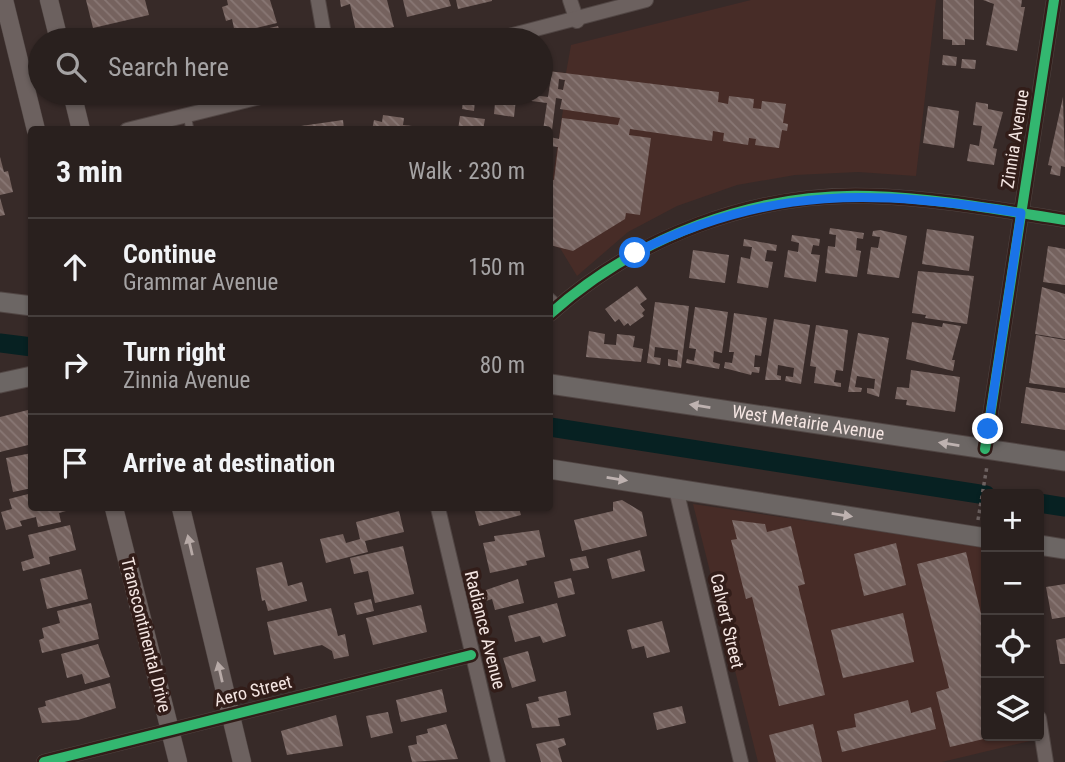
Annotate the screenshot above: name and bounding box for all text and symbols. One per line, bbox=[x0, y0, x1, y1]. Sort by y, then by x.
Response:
search box bbox=[28, 28, 553, 105]
icon: search bbox=[52, 48, 90, 86]
text: Search here bbox=[108, 52, 229, 82]
street label: Zinnia Avenue bbox=[996, 88, 1033, 190]
text: 3 min bbox=[56, 154, 123, 189]
text: Walk · 230 m bbox=[408, 158, 525, 185]
route start bbox=[619, 237, 650, 268]
text: Continue bbox=[123, 239, 216, 269]
icon: ahead bbox=[56, 248, 94, 286]
text: 150 m bbox=[468, 254, 525, 281]
text: Grammar Avenue bbox=[123, 269, 278, 296]
text: Turn right bbox=[123, 337, 225, 367]
icon: right bbox=[56, 346, 94, 384]
text: 80 m bbox=[480, 352, 525, 379]
text: Zinnia Avenue bbox=[123, 367, 250, 394]
one-way arrow bbox=[689, 400, 711, 411]
street label: West Metairie Avenue bbox=[731, 400, 886, 444]
route end bbox=[972, 413, 1003, 444]
one-way arrow bbox=[938, 438, 960, 449]
icon: arrive bbox=[56, 444, 94, 482]
text: Arrive at destination bbox=[123, 448, 335, 478]
one-way arrow bbox=[606, 474, 628, 485]
map controls bbox=[981, 489, 1044, 741]
button: + bbox=[981, 489, 1044, 552]
one-way arrow bbox=[831, 510, 853, 521]
one-way arrow bbox=[184, 534, 195, 556]
button: − bbox=[981, 552, 1044, 615]
street label: Transcontinental Drive bbox=[117, 555, 176, 715]
street label: Radiance Avenue bbox=[461, 568, 510, 691]
street label: Calvert Street bbox=[706, 571, 749, 670]
button: locate bbox=[981, 615, 1044, 678]
one-way arrow bbox=[214, 661, 225, 683]
street label: Aero Street bbox=[212, 671, 294, 710]
button: layers bbox=[981, 678, 1044, 741]

